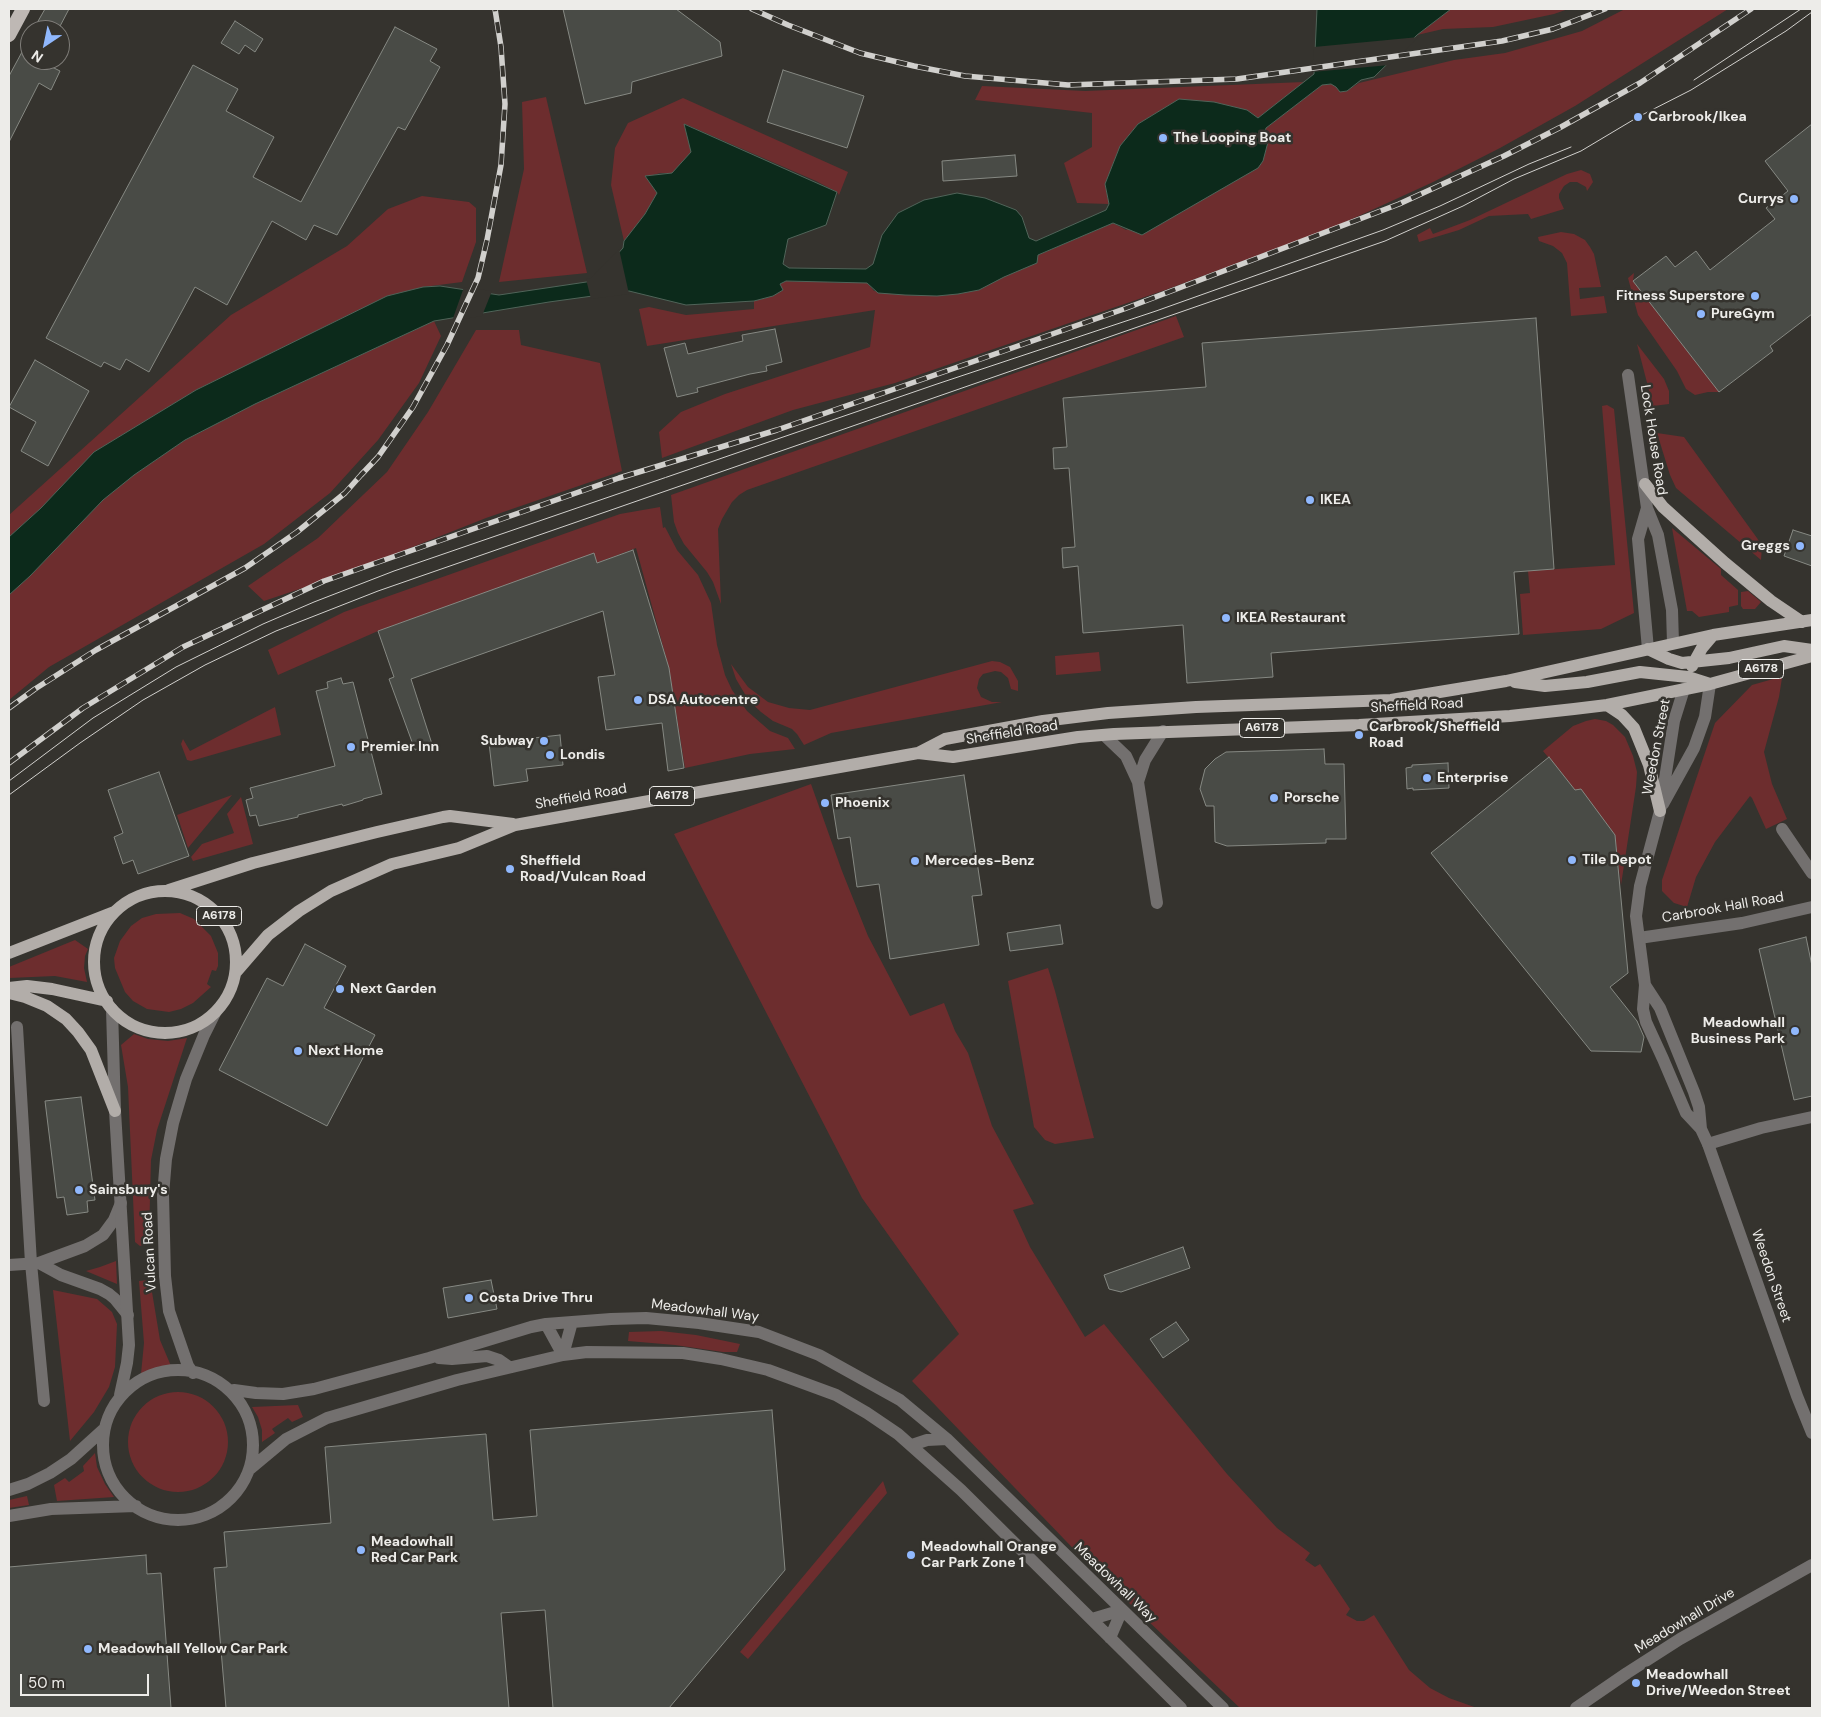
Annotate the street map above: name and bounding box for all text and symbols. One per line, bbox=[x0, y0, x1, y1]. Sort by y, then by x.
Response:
north arrow bbox=[20, 20, 70, 70]
text: N bbox=[28, 46, 46, 67]
place label: Carbrook/Ikea bbox=[1648, 109, 1747, 125]
marker: Carbrook/Ikea bbox=[1632, 111, 1644, 123]
place label: The Looping Boat bbox=[1173, 130, 1291, 146]
marker: The Looping Boat bbox=[1157, 132, 1169, 144]
place label: Currys bbox=[1738, 191, 1784, 207]
marker: Currys bbox=[1788, 193, 1800, 205]
place label: Fitness Superstore bbox=[1616, 288, 1745, 304]
marker: Fitness Superstore bbox=[1749, 290, 1761, 302]
place label: PureGym bbox=[1711, 306, 1775, 322]
marker: PureGym bbox=[1695, 308, 1707, 320]
street label: Lock House Road bbox=[1636, 384, 1670, 496]
place label: IKEA bbox=[1320, 492, 1351, 508]
marker: IKEA bbox=[1304, 494, 1316, 506]
place label: Greggs bbox=[1741, 538, 1790, 554]
marker: Greggs bbox=[1794, 540, 1806, 552]
place label: IKEA Restaurant bbox=[1236, 610, 1346, 626]
marker: IKEA Restaurant bbox=[1220, 612, 1232, 624]
road number: A6178 bbox=[1738, 660, 1784, 679]
place label: DSA Autocentre bbox=[648, 692, 758, 708]
marker: DSA Autocentre bbox=[632, 694, 644, 706]
street label: Sheffield Road bbox=[1370, 695, 1464, 717]
street label: Weedon Street bbox=[1639, 698, 1675, 796]
street label: Sheffield Road bbox=[965, 717, 1059, 749]
road number: A6178 bbox=[1240, 718, 1284, 738]
place label: Carbrook/Sheffield Road bbox=[1369, 719, 1500, 752]
marker: Carbrook/Sheffield Road bbox=[1353, 729, 1365, 741]
place label: Subway bbox=[480, 733, 534, 749]
marker: Subway bbox=[538, 735, 550, 747]
place label: Premier Inn bbox=[361, 739, 439, 755]
marker: Premier Inn bbox=[345, 741, 357, 753]
place label: Londis bbox=[560, 747, 605, 763]
marker: Londis bbox=[544, 749, 556, 761]
place label: Enterprise bbox=[1437, 770, 1508, 786]
marker: Enterprise bbox=[1421, 772, 1433, 784]
street label: Sheffield Road bbox=[534, 781, 628, 813]
road number: A6178 bbox=[650, 786, 694, 806]
place label: Porsche bbox=[1284, 790, 1340, 806]
marker: Porsche bbox=[1268, 792, 1280, 804]
place label: Phoenix bbox=[835, 795, 890, 811]
marker: Phoenix bbox=[819, 797, 831, 809]
place label: Tile Depot bbox=[1582, 852, 1651, 868]
place label: Sheffield Road/Vulcan Road bbox=[520, 853, 646, 886]
place label: Mercedes-Benz bbox=[925, 853, 1034, 869]
marker: Tile Depot bbox=[1566, 854, 1578, 866]
marker: Mercedes-Benz bbox=[909, 855, 921, 867]
marker: Sheffield Road/Vulcan Road bbox=[504, 863, 516, 875]
street label: Carbrook Hall Road bbox=[1661, 889, 1785, 927]
road number: A6178 bbox=[196, 906, 242, 926]
place label: Next Garden bbox=[350, 981, 436, 997]
marker: Next Garden bbox=[334, 983, 346, 995]
place label: Meadowhall Business Park bbox=[1691, 1015, 1785, 1048]
marker: Meadowhall Business Park bbox=[1789, 1025, 1801, 1037]
place label: Next Home bbox=[308, 1043, 384, 1059]
marker: Next Home bbox=[292, 1045, 304, 1057]
place label: Sainsbury's bbox=[89, 1182, 168, 1198]
marker: Sainsbury's bbox=[73, 1184, 85, 1196]
street label: Vulcan Road bbox=[140, 1211, 160, 1293]
street label: Weedon Street bbox=[1747, 1227, 1795, 1325]
place label: Costa Drive Thru bbox=[479, 1290, 593, 1306]
marker: Costa Drive Thru bbox=[463, 1292, 475, 1304]
street label: Meadowhall Way bbox=[650, 1296, 760, 1326]
place label: Meadowhall Red Car Park bbox=[371, 1534, 458, 1566]
place label: Meadowhall Orange Car Park Zone 1 bbox=[921, 1539, 1057, 1571]
street label: Meadowhall Way bbox=[1070, 1539, 1160, 1627]
marker: Meadowhall Red Car Park bbox=[355, 1544, 367, 1556]
marker: Meadowhall Orange Car Park Zone 1 bbox=[905, 1549, 917, 1561]
street label: Meadowhall Drive bbox=[1632, 1585, 1738, 1657]
place label: Meadowhall Yellow Car Park bbox=[98, 1641, 288, 1657]
marker: Meadowhall Yellow Car Park bbox=[82, 1643, 94, 1655]
scale bar bbox=[22, 1664, 151, 1696]
place label: Meadowhall Drive/Weedon Street bbox=[1646, 1667, 1791, 1700]
text: 50 m bbox=[28, 1673, 65, 1693]
marker: Meadowhall Drive/Weedon Street bbox=[1630, 1677, 1642, 1689]

